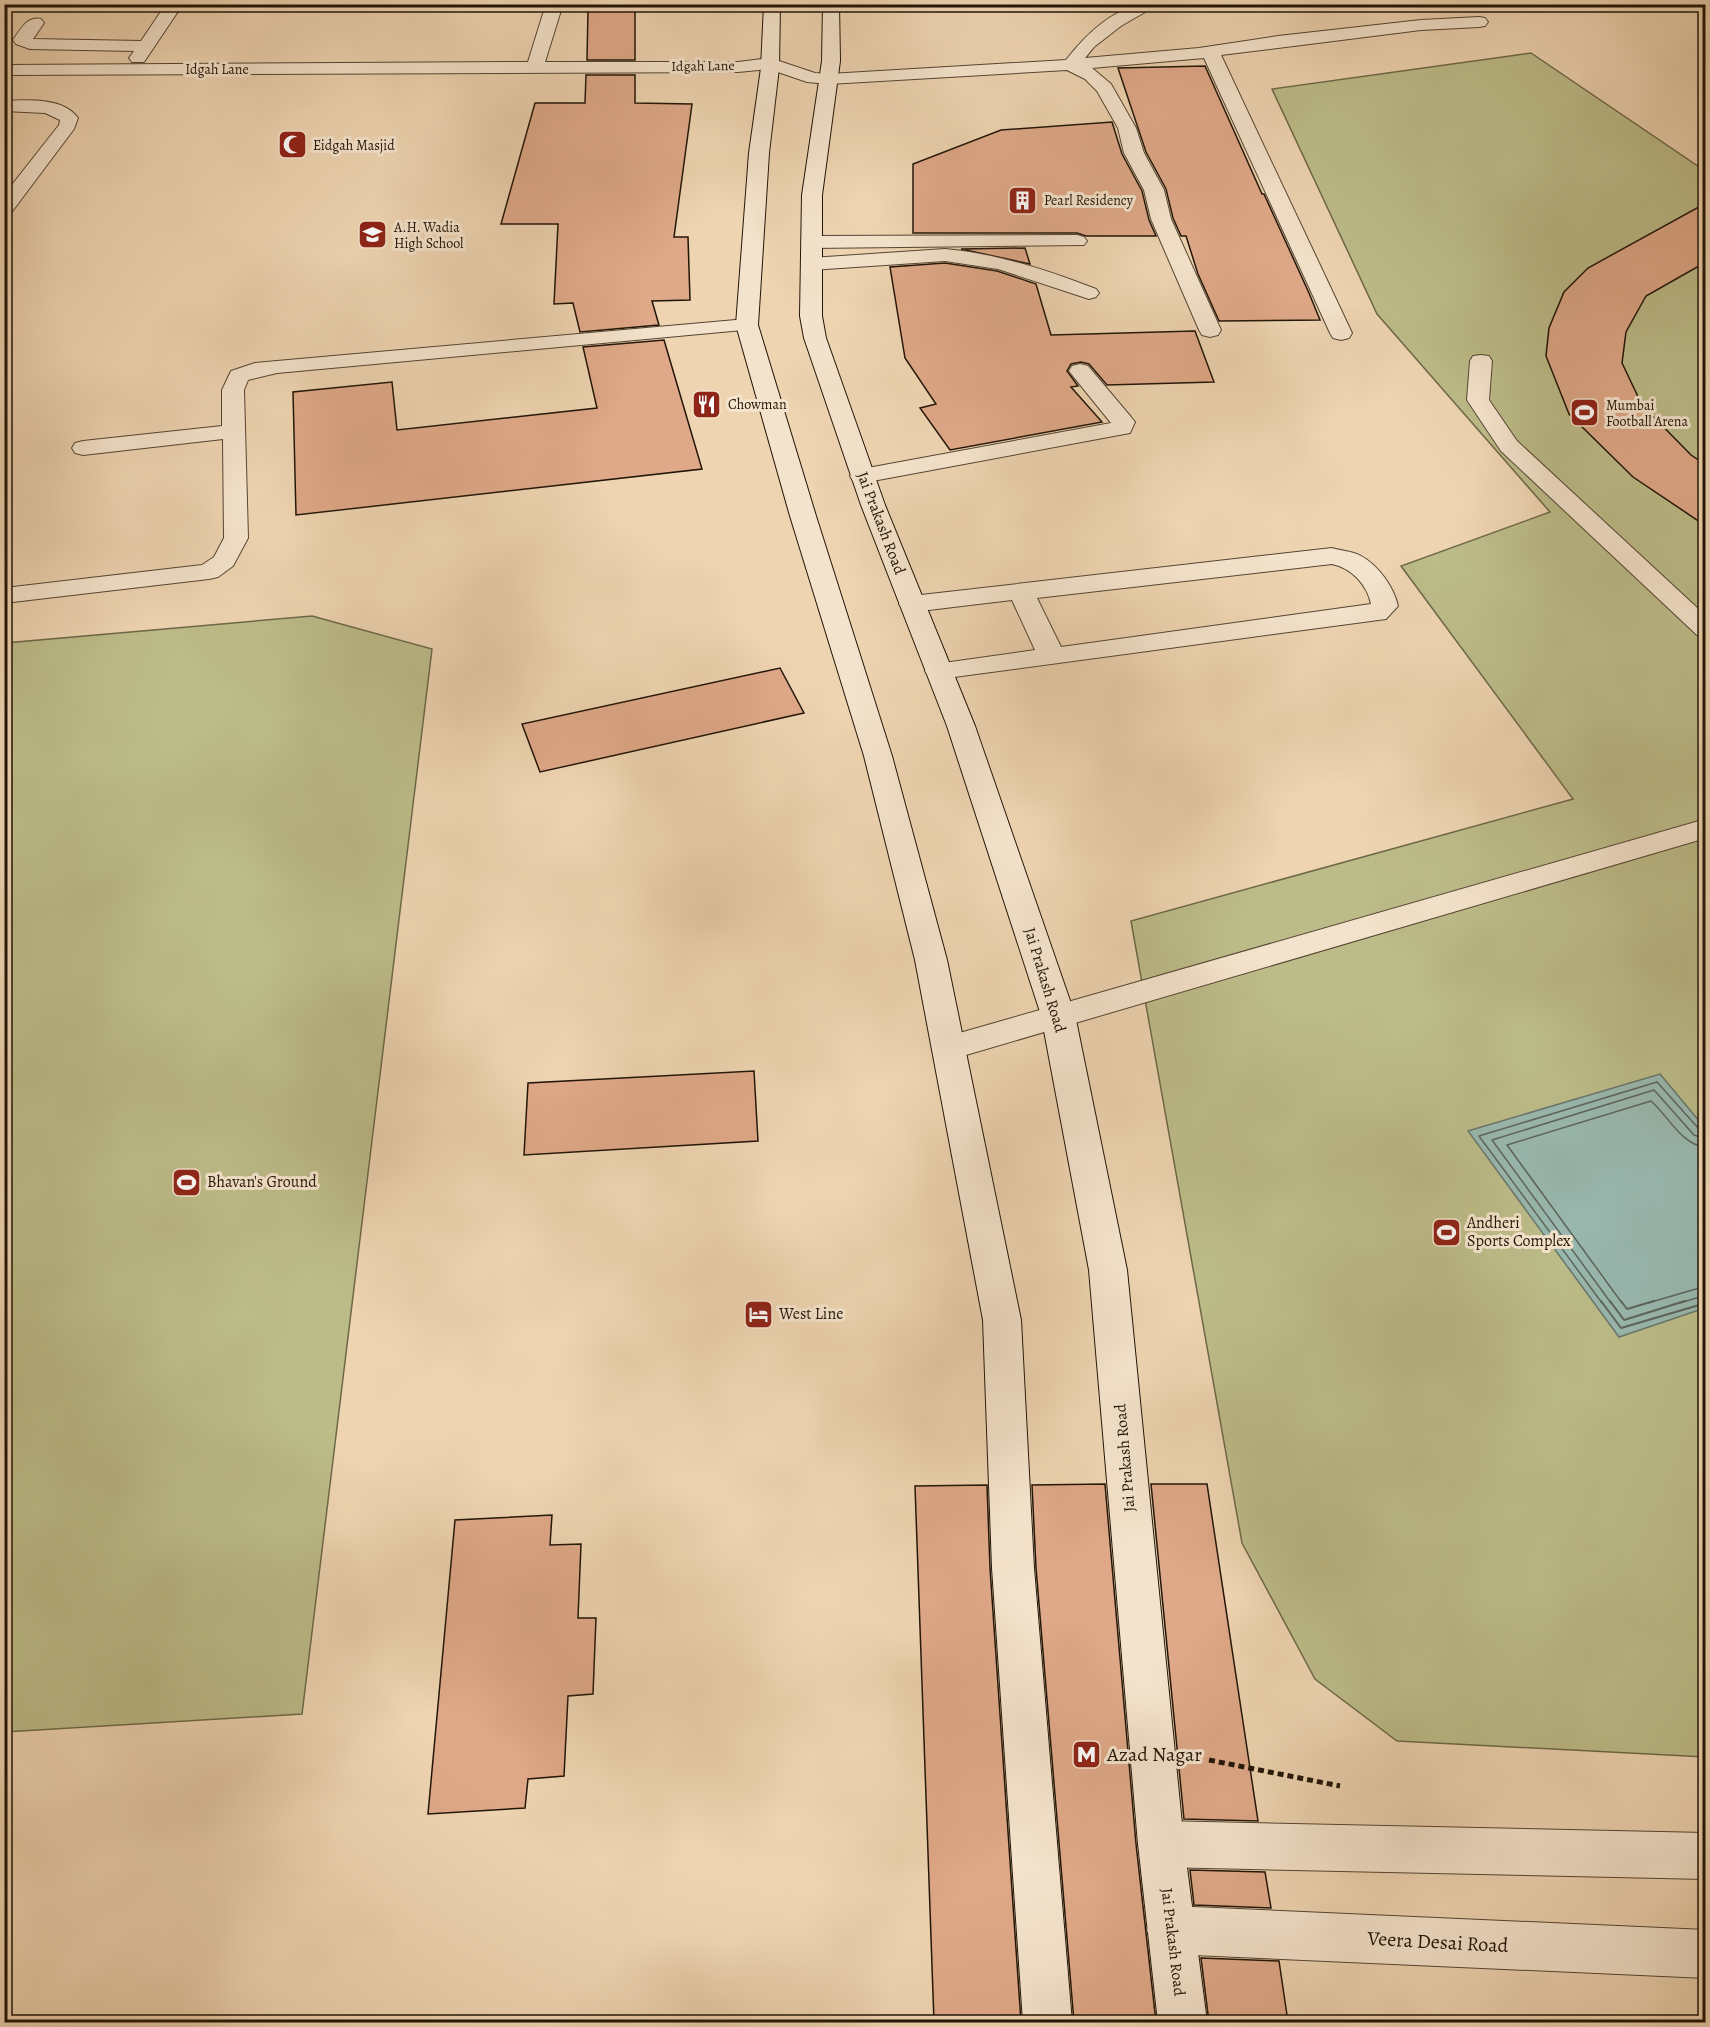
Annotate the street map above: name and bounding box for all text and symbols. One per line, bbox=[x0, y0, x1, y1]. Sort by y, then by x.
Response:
street label: Idgah Lane bbox=[671, 56, 735, 76]
street label: Idgah Lane bbox=[185, 60, 249, 79]
mosque icon: Eidgah Masjid bbox=[276, 129, 308, 161]
place label: Eidgah Masjid bbox=[313, 136, 395, 155]
building icon: Pearl Residency bbox=[1007, 184, 1039, 216]
place label: Pearl Residency bbox=[1044, 191, 1134, 210]
place label: A.H. Wadia High School bbox=[393, 218, 464, 253]
school or university icon: A.H. Wadia High School bbox=[357, 219, 389, 251]
restaurant icon: Chowman bbox=[691, 388, 723, 420]
place label: Chowman bbox=[728, 395, 787, 414]
place label: Mumbai Football Arena bbox=[1606, 396, 1688, 431]
sports icon: Mumbai Football Arena bbox=[1569, 397, 1601, 429]
street label: Jai Prakash Road bbox=[851, 468, 911, 578]
street label: Jai Prakash Road bbox=[1019, 925, 1072, 1035]
sports icon: Bhavan's Ground bbox=[170, 1166, 202, 1198]
place label: Bhavan's Ground bbox=[207, 1171, 317, 1193]
place label: Andheri Sports Complex bbox=[1466, 1212, 1571, 1252]
sports icon: Andheri Sports Complex bbox=[1430, 1216, 1462, 1248]
hotel icon: West Line bbox=[742, 1298, 774, 1330]
place label: West Line bbox=[778, 1303, 843, 1325]
street label: Jai Prakash Road bbox=[1109, 1403, 1141, 1513]
metro station icon: Azad Nagar bbox=[1070, 1738, 1102, 1770]
place label: Azad Nagar bbox=[1106, 1741, 1202, 1768]
street label: Jai Prakash Road bbox=[1155, 1887, 1191, 1998]
street label: Veera Desai Road bbox=[1366, 1925, 1509, 1959]

